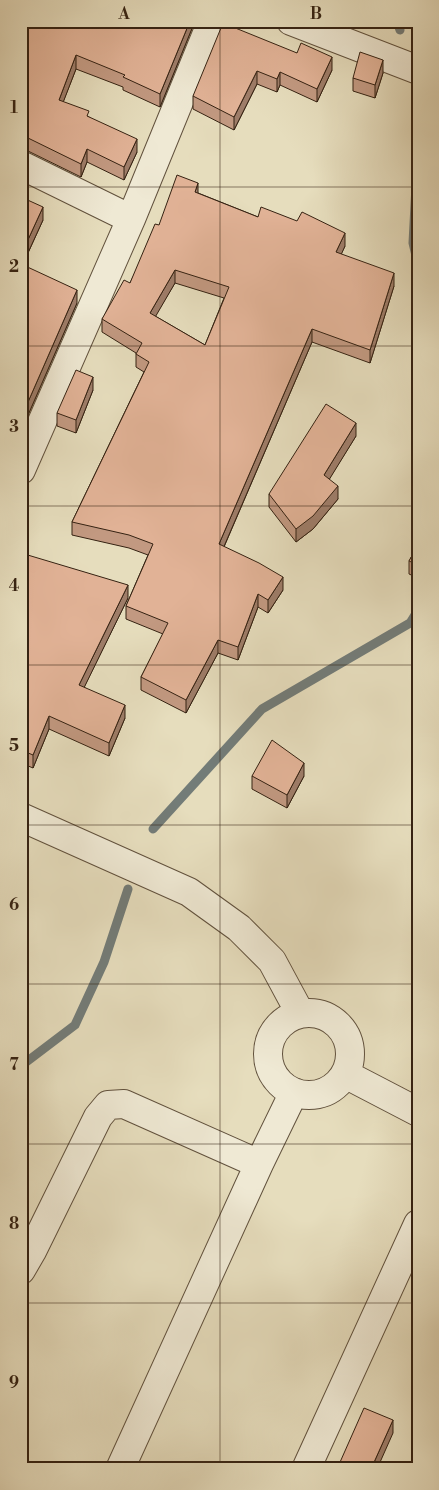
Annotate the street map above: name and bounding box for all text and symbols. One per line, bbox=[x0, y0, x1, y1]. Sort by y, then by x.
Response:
text: A bbox=[117, 4, 130, 24]
text: B bbox=[310, 4, 322, 24]
text: 1 bbox=[10, 98, 18, 118]
text: 2 bbox=[9, 257, 19, 277]
text: 3 bbox=[9, 417, 19, 437]
text: 4 bbox=[9, 576, 20, 596]
text: 5 bbox=[9, 736, 19, 756]
text: 6 bbox=[9, 895, 19, 915]
text: 7 bbox=[9, 1055, 19, 1075]
text: 8 bbox=[9, 1214, 19, 1234]
text: 9 bbox=[9, 1373, 19, 1393]

